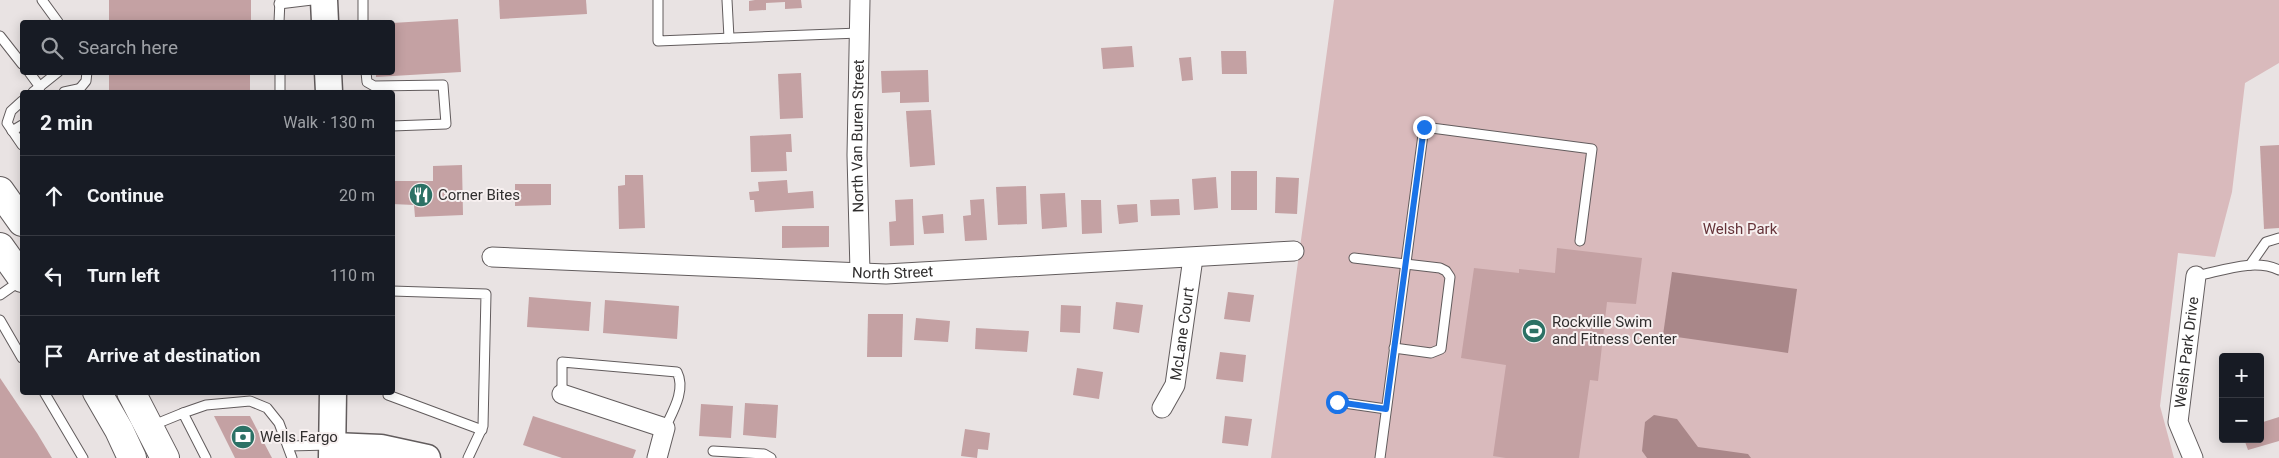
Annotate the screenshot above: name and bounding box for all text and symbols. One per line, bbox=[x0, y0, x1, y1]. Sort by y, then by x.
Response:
search box bbox=[20, 20, 395, 75]
icon: search bbox=[38, 34, 66, 62]
text: Search here bbox=[78, 36, 178, 59]
street label: North Van Buren Street bbox=[848, 59, 868, 213]
text: 2 min bbox=[40, 111, 93, 135]
text: Walk · 130 m bbox=[283, 113, 375, 132]
route end bbox=[1413, 116, 1436, 139]
icon: ahead bbox=[40, 182, 68, 210]
restaurant icon: Corner Bites bbox=[408, 182, 434, 208]
text: Continue bbox=[87, 184, 164, 207]
text: 20 m bbox=[339, 186, 375, 205]
place label: Corner Bites bbox=[438, 186, 520, 204]
park label: Welsh Park bbox=[1703, 220, 1778, 238]
icon: left bbox=[40, 262, 68, 290]
street label: North Street bbox=[852, 262, 934, 283]
text: Turn left bbox=[87, 264, 160, 287]
text: 110 m bbox=[330, 266, 375, 285]
street label: McLane Court bbox=[1167, 286, 1198, 382]
street label: Welsh Park Drive bbox=[2171, 296, 2202, 409]
place label: Rockville Swim and Fitness Center bbox=[1552, 313, 1677, 348]
sports icon: Rockville Swim and Fitness Center bbox=[1521, 318, 1547, 344]
icon: arrive bbox=[40, 342, 68, 370]
text: Arrive at destination bbox=[87, 344, 260, 367]
map controls bbox=[2219, 353, 2264, 443]
button: + bbox=[2219, 353, 2264, 398]
route start bbox=[1326, 391, 1349, 414]
button: − bbox=[2219, 398, 2264, 443]
bank icon: Wells Fargo bbox=[230, 424, 256, 450]
place label: Wells Fargo bbox=[260, 428, 338, 446]

